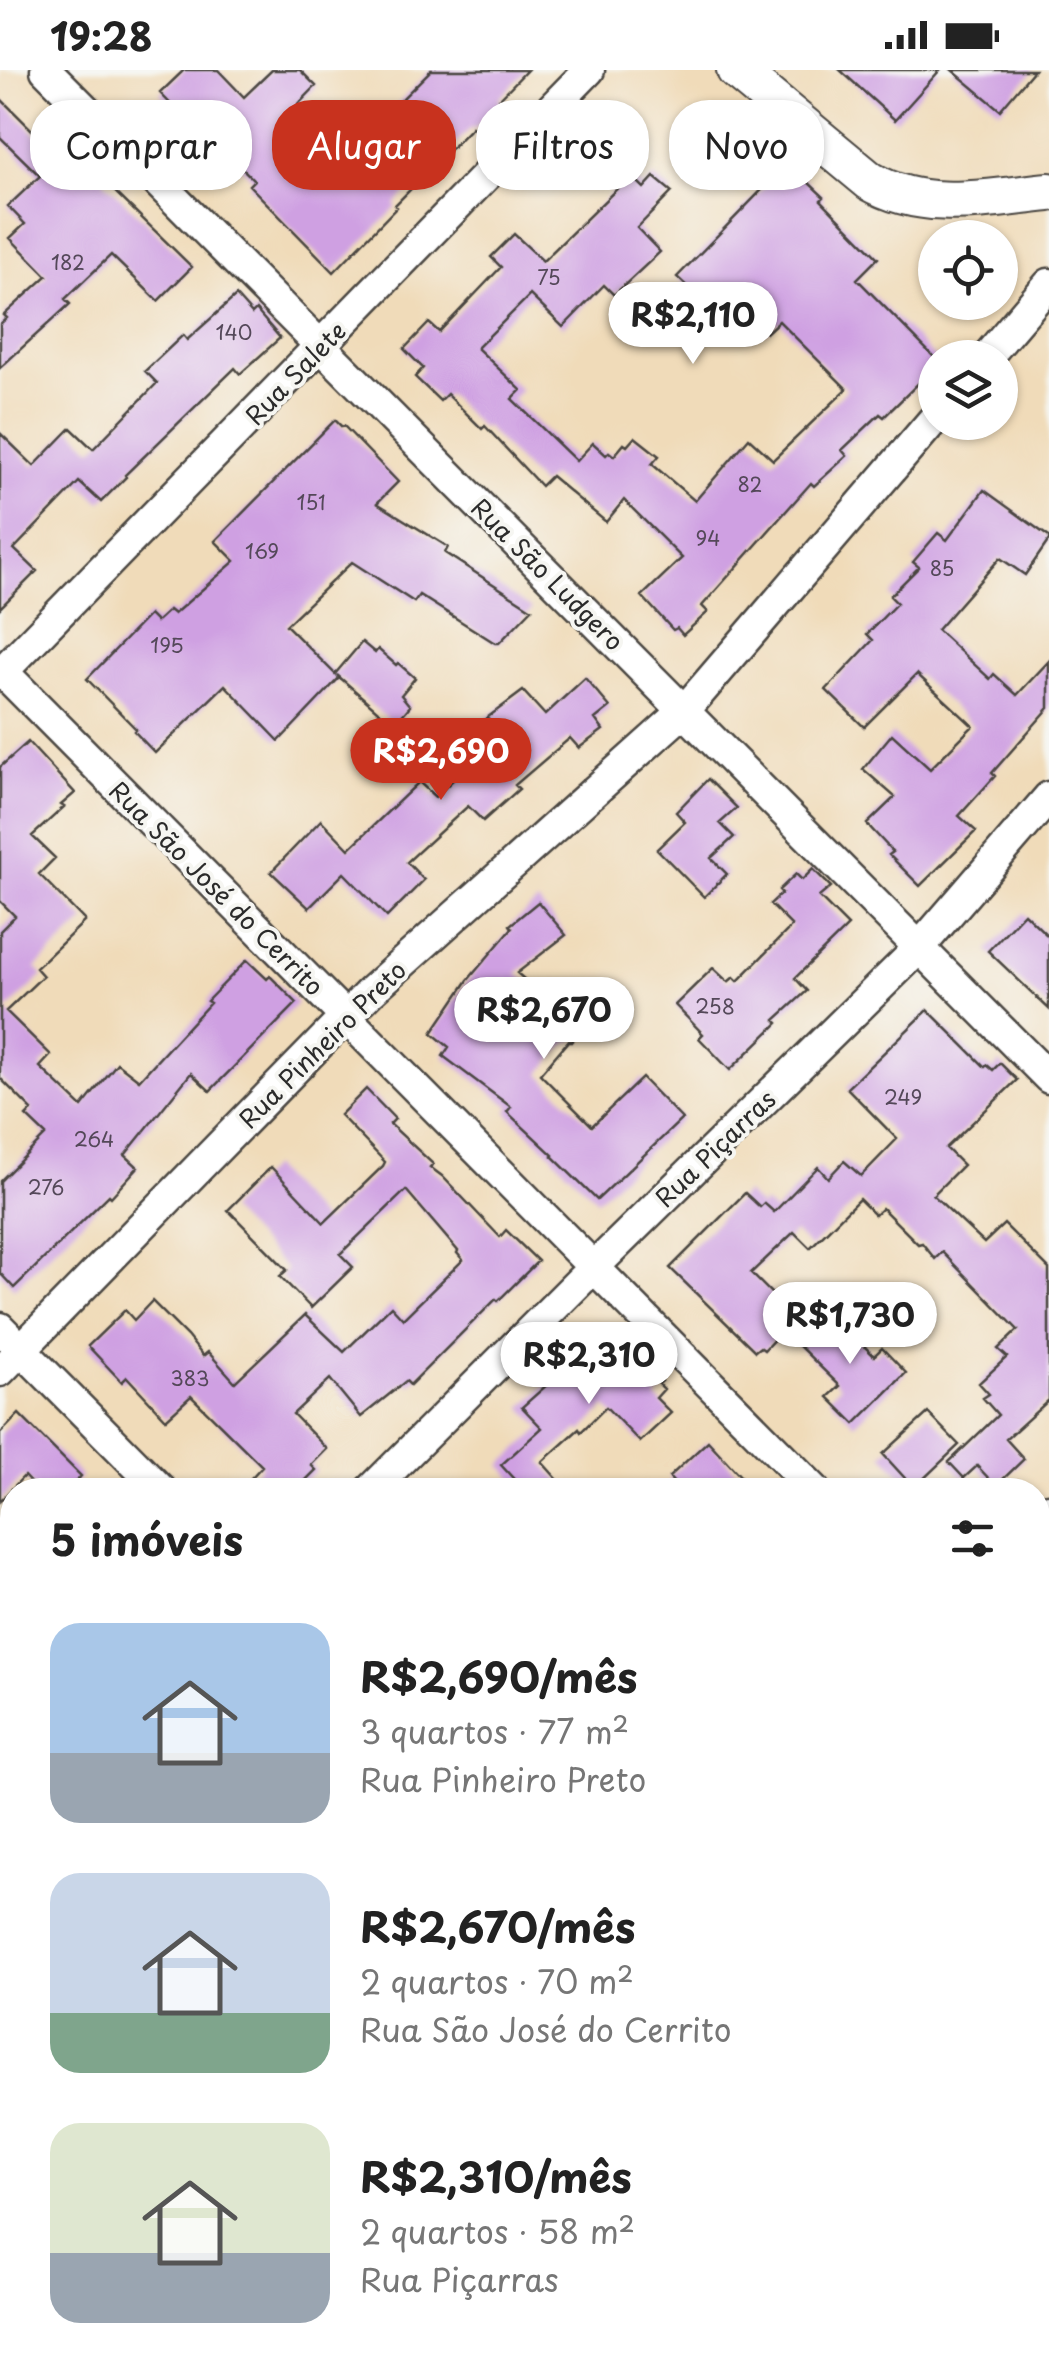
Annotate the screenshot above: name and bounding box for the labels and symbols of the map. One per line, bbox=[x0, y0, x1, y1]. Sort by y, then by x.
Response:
house number: 182 bbox=[51, 247, 85, 277]
house number: 75 bbox=[537, 262, 561, 292]
pin: R$2,110 bbox=[601, 282, 785, 367]
street label: Rua Salete bbox=[236, 313, 354, 433]
house number: 140 bbox=[216, 317, 252, 347]
house number: 82 bbox=[738, 469, 762, 499]
house number: 151 bbox=[297, 487, 325, 517]
street label: Rua São Ludgero bbox=[463, 489, 633, 659]
house number: 94 bbox=[696, 523, 720, 553]
house number: 169 bbox=[245, 536, 279, 566]
house number: 85 bbox=[930, 553, 954, 583]
house number: 195 bbox=[150, 630, 184, 660]
pin: R$2,690 bbox=[349, 718, 533, 803]
street label: Rua São José do Cerrito bbox=[101, 772, 333, 1004]
street label: Rua Pinheiro Preto bbox=[229, 951, 415, 1137]
pin: R$2,670 bbox=[452, 977, 636, 1062]
house number: 258 bbox=[695, 991, 735, 1021]
street label: Rua Piçarras bbox=[646, 1080, 784, 1216]
house number: 249 bbox=[884, 1082, 922, 1112]
house number: 264 bbox=[74, 1124, 114, 1154]
house number: 276 bbox=[28, 1172, 64, 1202]
pin: R$1,730 bbox=[758, 1282, 942, 1367]
pin: R$2,310 bbox=[497, 1322, 681, 1407]
house number: 383 bbox=[170, 1363, 210, 1393]

